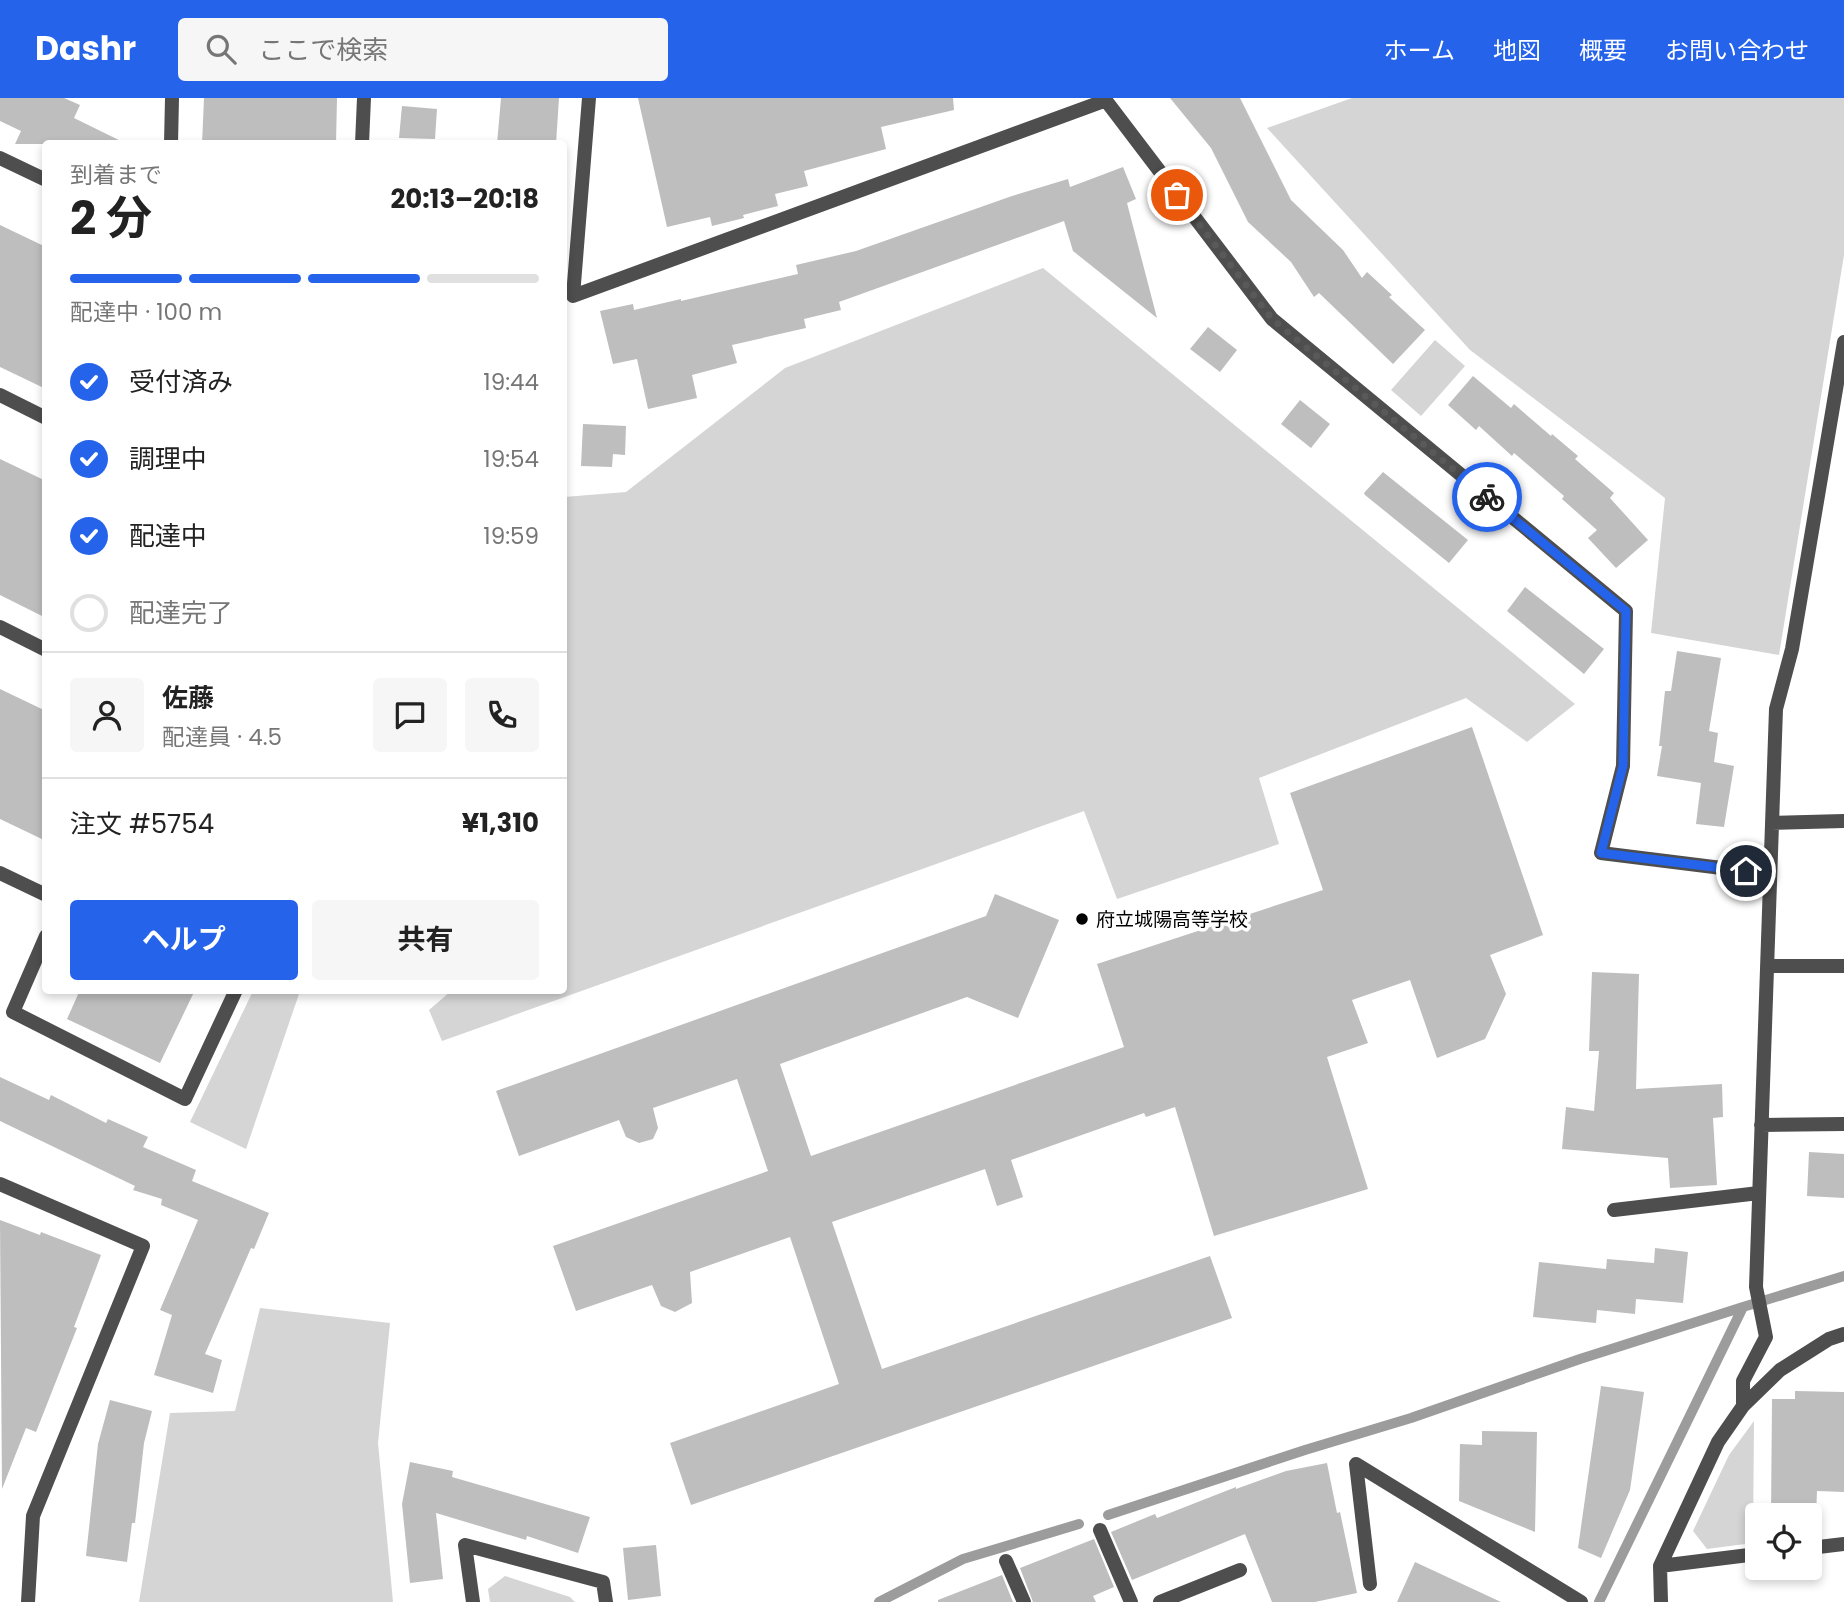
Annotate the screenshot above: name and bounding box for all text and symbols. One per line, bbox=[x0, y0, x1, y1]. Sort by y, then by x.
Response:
search box bbox=[178, 18, 668, 81]
text: Dashr bbox=[35, 25, 136, 72]
icon: search bbox=[202, 30, 240, 68]
text: ここで検索 bbox=[258, 32, 388, 68]
text: ホーム bbox=[1384, 34, 1455, 67]
text: 地図 bbox=[1493, 34, 1541, 67]
text: 概要 bbox=[1579, 34, 1627, 67]
text: お問い合わせ bbox=[1665, 34, 1809, 67]
text: 到着まで bbox=[70, 159, 162, 191]
pin bbox=[1147, 165, 1207, 225]
icon: bag bbox=[1158, 176, 1196, 214]
text: 20:13–20:18 bbox=[390, 181, 539, 217]
text: 2 分 bbox=[70, 186, 152, 250]
text: 配達中 · 100 m bbox=[70, 296, 222, 328]
icon: check bbox=[70, 363, 108, 401]
text: 受付済み bbox=[129, 364, 233, 400]
text: 19:44 bbox=[483, 366, 539, 398]
icon: check bbox=[70, 440, 108, 478]
text: 調理中 bbox=[129, 441, 207, 477]
text: 19:54 bbox=[483, 443, 539, 475]
courier bbox=[1452, 462, 1522, 532]
icon: bike bbox=[1468, 478, 1506, 516]
icon: check bbox=[70, 517, 108, 555]
text: 配達中 bbox=[129, 518, 207, 554]
text: 19:59 bbox=[483, 520, 539, 552]
text: 配達完了 bbox=[129, 595, 233, 631]
button: person bbox=[70, 678, 144, 752]
button: chat bbox=[373, 678, 447, 752]
button: phone bbox=[465, 678, 539, 752]
text: 佐藤 bbox=[162, 680, 214, 716]
text: 配達員 · 4.5 bbox=[162, 721, 282, 753]
text: ¥1,310 bbox=[462, 805, 539, 841]
text: 注文 #5754 bbox=[70, 806, 214, 842]
pin bbox=[1716, 841, 1776, 901]
icon: home bbox=[1727, 852, 1765, 890]
button: ヘルプ bbox=[70, 900, 298, 980]
button: 共有 bbox=[312, 900, 539, 980]
place label: 府立城陽高等学校 bbox=[1096, 906, 1248, 933]
marker: 府立城陽高等学校 bbox=[1074, 911, 1090, 927]
map controls bbox=[1745, 1503, 1822, 1580]
button: locate bbox=[1745, 1503, 1822, 1580]

